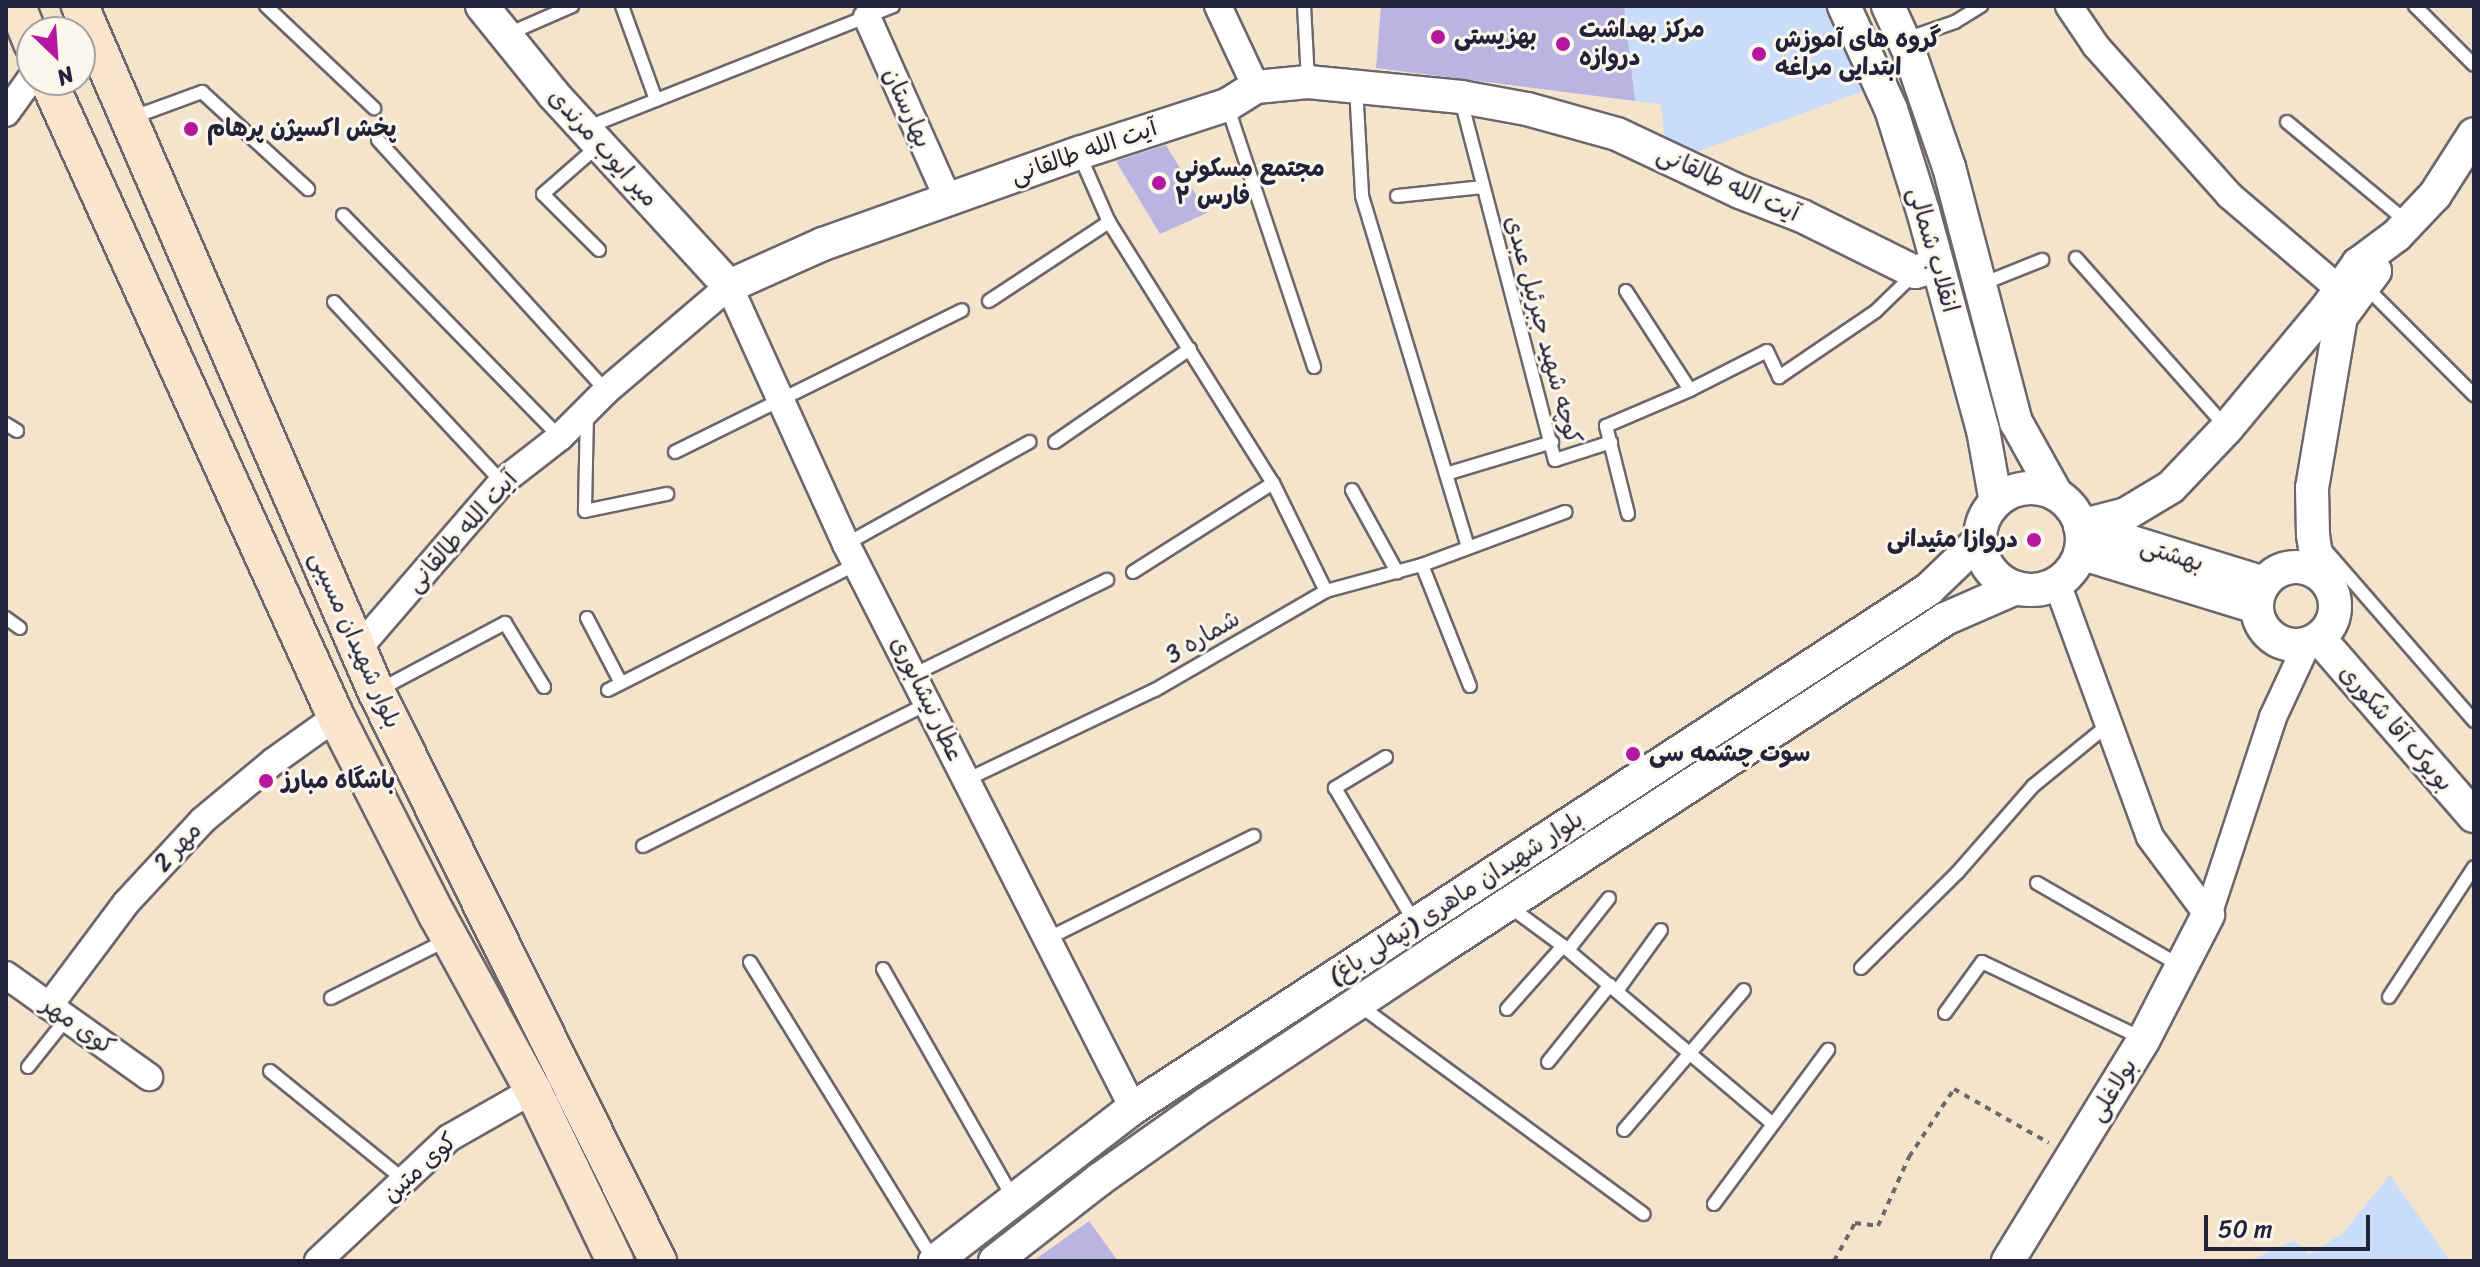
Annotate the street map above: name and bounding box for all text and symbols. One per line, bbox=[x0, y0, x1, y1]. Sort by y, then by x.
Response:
north arrow bbox=[16, 16, 96, 96]
place label: مرکز بهداشت دروازه bbox=[1579, 16, 1705, 72]
place label: بهزیستی bbox=[1454, 23, 1537, 51]
place label: گروه های آموزش ابتدایی مراغه bbox=[1775, 26, 1941, 82]
marker: بهزیستی bbox=[1429, 28, 1447, 46]
marker: مرکز بهداشت دروازه bbox=[1554, 35, 1572, 53]
marker: گروه های آموزش ابتدایی مراغه bbox=[1750, 45, 1768, 63]
text: N bbox=[50, 55, 81, 97]
street label: بهارستان bbox=[877, 64, 937, 152]
street label: میر ایوب مرندی bbox=[542, 83, 664, 213]
street label: آیت الله طالقانی bbox=[1007, 114, 1161, 190]
place label: پخش اکسیژن پرهام bbox=[207, 115, 396, 143]
marker: پخش اکسیژن پرهام bbox=[182, 120, 200, 138]
street label: آیت الله طالقانی bbox=[1652, 140, 1804, 228]
place label: مجتمع مسکونی فارس ۲ bbox=[1175, 155, 1325, 211]
marker: مجتمع مسکونی فارس ۲ bbox=[1150, 174, 1168, 192]
street label: انقلاب شمالی bbox=[1901, 184, 1965, 316]
street label: کوچه شهید جبرئیل عبدی bbox=[1499, 213, 1587, 447]
street label: آیت الله طالقانی bbox=[400, 466, 524, 598]
place label: دروازا مئیدانی bbox=[1887, 526, 2018, 554]
marker: دروازا مئیدانی bbox=[2025, 531, 2043, 549]
street label: بهشتی bbox=[2137, 532, 2207, 578]
street label: بلوار شهیدان مسیبی bbox=[303, 547, 407, 733]
street label: شماره 3 bbox=[1161, 604, 1245, 670]
street label: عطار نیشابوری bbox=[884, 632, 970, 766]
street label: بویوک آقا شکوری bbox=[2333, 659, 2459, 797]
place label: سوت چشمه سی bbox=[1649, 740, 1810, 768]
marker: سوت چشمه سی bbox=[1624, 745, 1642, 763]
place label: باشگاه مبارز bbox=[282, 767, 395, 795]
marker: باشگاه مبارز bbox=[257, 772, 275, 790]
street label: بلوار شهیدان ماهری (تپه‌لی باغ) bbox=[1323, 805, 1589, 991]
street label: مهر 2 bbox=[148, 816, 208, 878]
street label: کوی مهر bbox=[36, 991, 120, 1061]
street label: بولاغلی bbox=[2082, 1053, 2144, 1127]
street label: کوی متین bbox=[377, 1127, 463, 1209]
scale bar bbox=[2208, 1199, 2374, 1249]
text: 50 m bbox=[2218, 1208, 2273, 1250]

